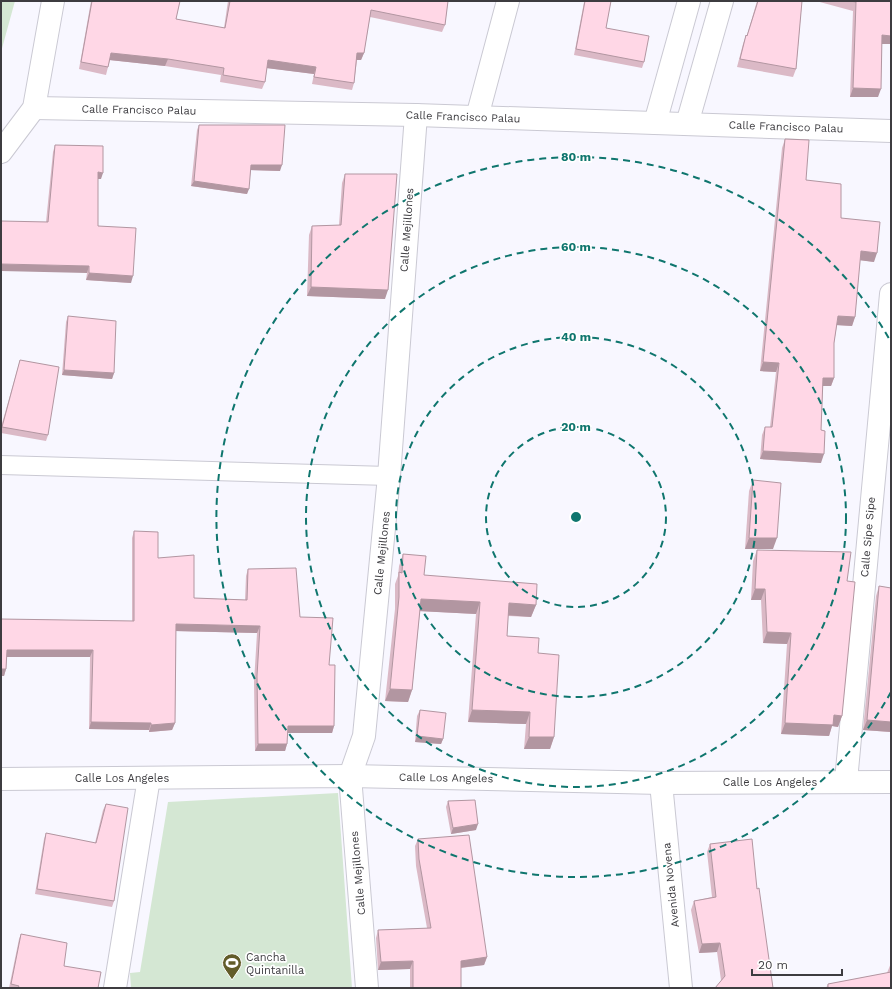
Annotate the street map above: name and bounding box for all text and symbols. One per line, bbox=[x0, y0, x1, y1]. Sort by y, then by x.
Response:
street label: Calle Francisco Palau bbox=[81, 102, 197, 118]
street label: Calle Francisco Palau bbox=[405, 108, 521, 126]
street label: Calle Francisco Palau bbox=[728, 118, 844, 136]
text: 80 m bbox=[561, 150, 591, 164]
street label: Calle Mejillones bbox=[398, 187, 416, 273]
text: 60 m bbox=[561, 240, 591, 254]
text: 40 m bbox=[561, 330, 591, 344]
text: 20 m bbox=[561, 420, 591, 434]
street label: Calle Sipe Sipe bbox=[858, 496, 878, 578]
street label: Calle Mejillones bbox=[371, 510, 393, 596]
centre of rings bbox=[569, 510, 583, 524]
street label: Calle Los Angeles bbox=[399, 771, 494, 785]
street label: Calle Los Angeles bbox=[75, 772, 169, 785]
street label: Calle Los Angeles bbox=[723, 776, 817, 789]
street label: Calle Mejillones bbox=[348, 830, 368, 916]
street label: Avenida Novena bbox=[660, 842, 682, 928]
place label: Cancha Quintanilla bbox=[246, 951, 304, 977]
scale bar bbox=[752, 951, 842, 977]
sports icon: Cancha Quintanilla bbox=[221, 952, 243, 980]
text: 20 m bbox=[758, 958, 788, 972]

